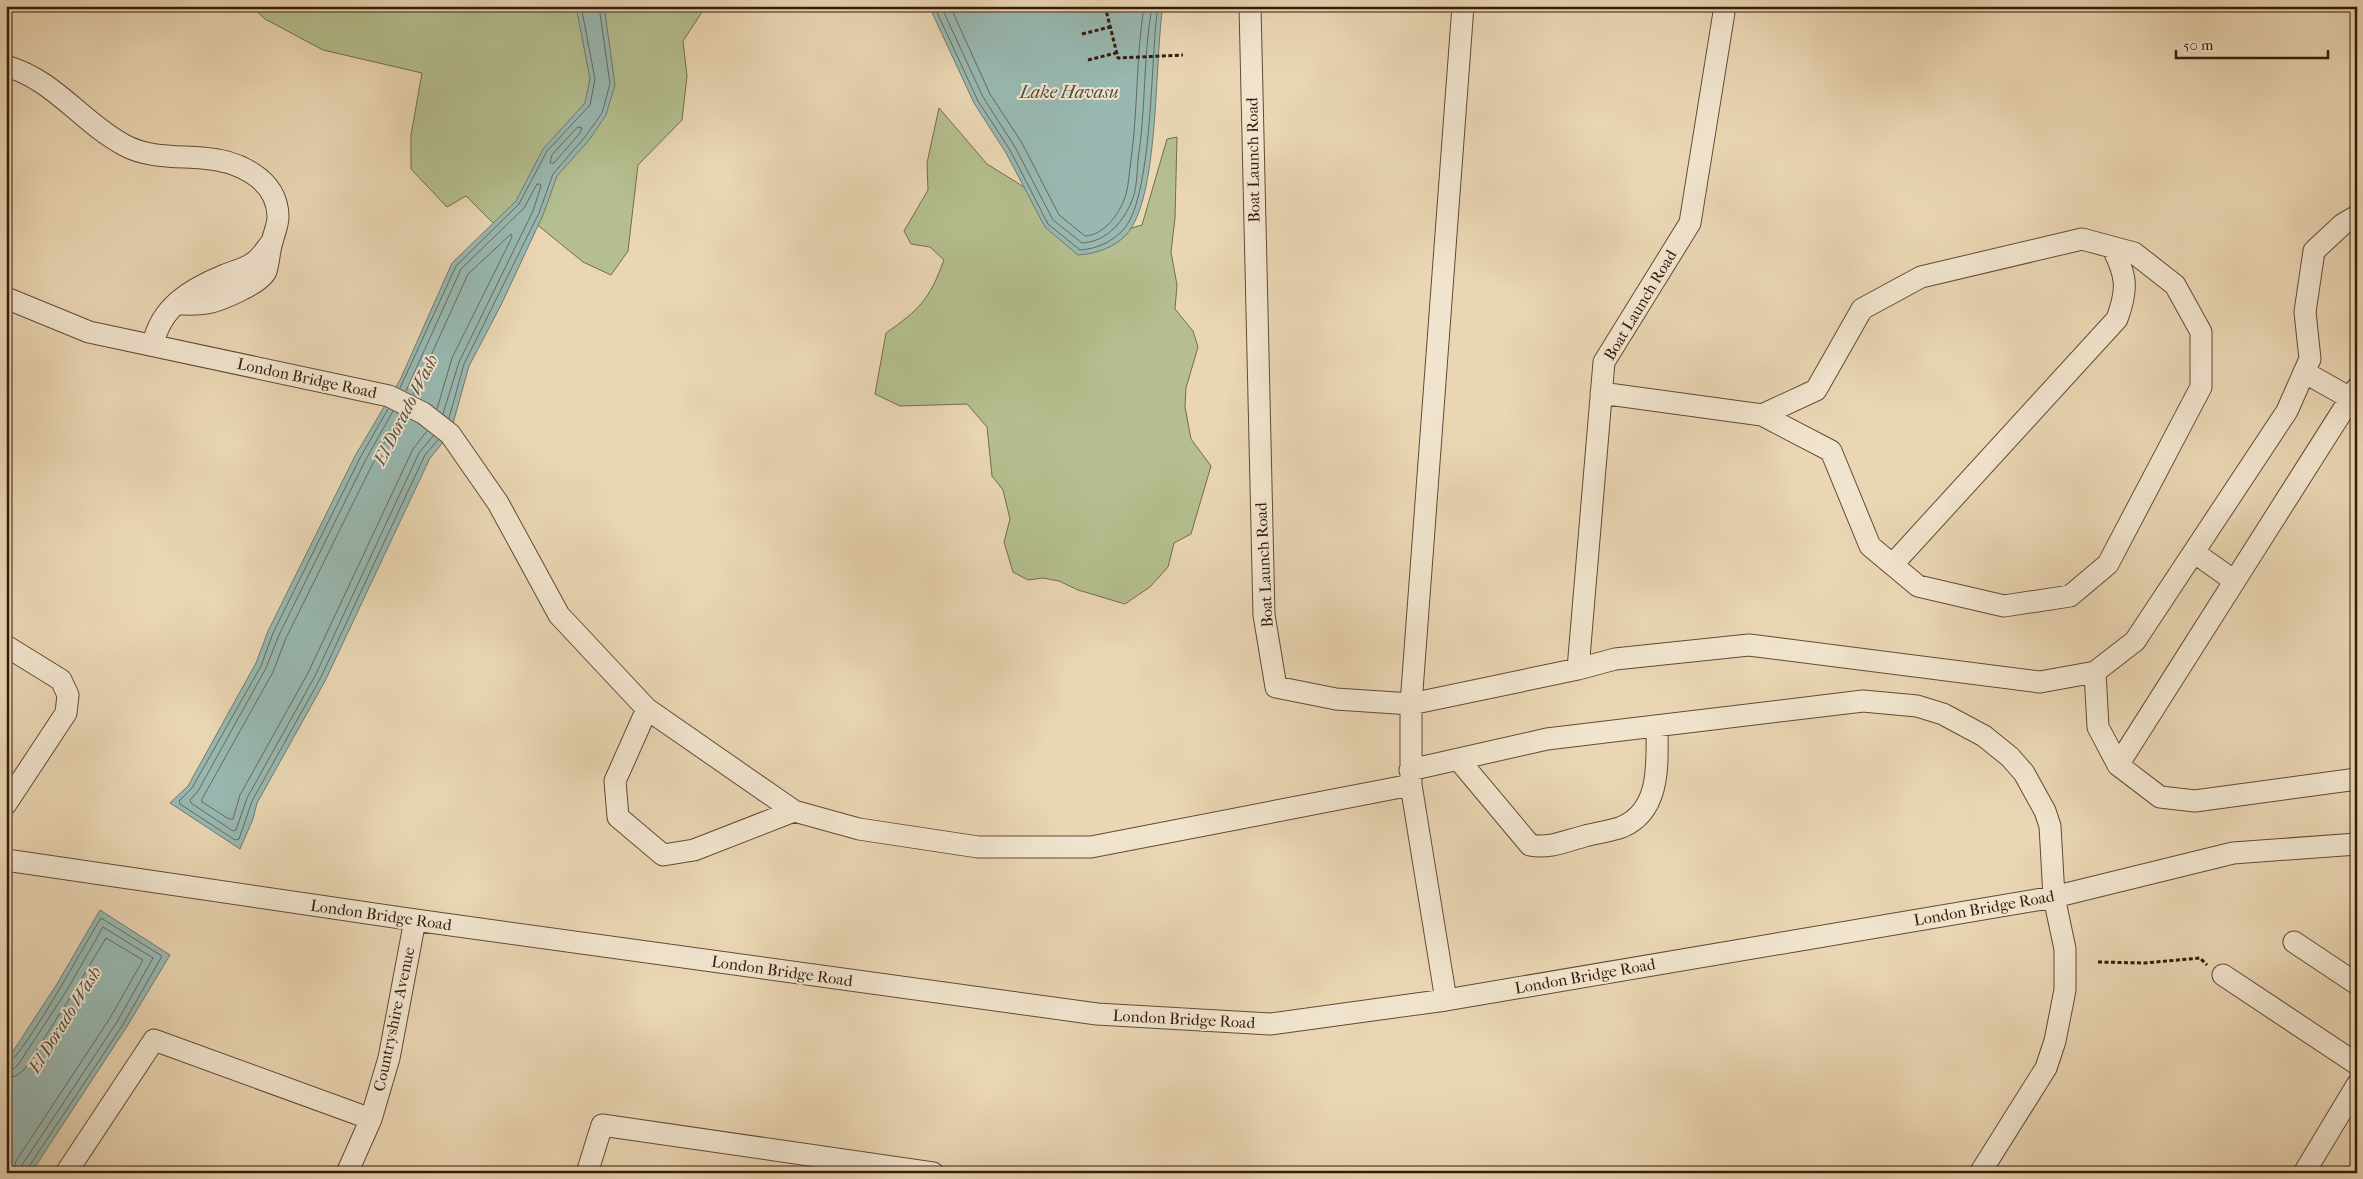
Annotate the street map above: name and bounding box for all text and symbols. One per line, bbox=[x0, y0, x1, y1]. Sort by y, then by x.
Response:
scale bar bbox=[2176, 28, 2328, 60]
text: 50 m bbox=[2183, 36, 2214, 54]
water label: Lake Havasu bbox=[1017, 82, 1119, 103]
street label: Boat Launch Road bbox=[1242, 97, 1264, 223]
street label: Boat Launch Road bbox=[1600, 246, 1681, 364]
water label: El Dorado Wash bbox=[369, 351, 443, 470]
street label: London Bridge Road bbox=[235, 354, 379, 402]
street label: Boat Launch Road bbox=[1251, 502, 1277, 628]
street label: London Bridge Road bbox=[1912, 886, 2056, 930]
street label: London Bridge Road bbox=[309, 896, 453, 934]
street label: Countryshire Avenue bbox=[369, 945, 419, 1093]
street label: London Bridge Road bbox=[710, 952, 854, 990]
street label: London Bridge Road bbox=[1513, 954, 1657, 998]
water label: El Dorado Wash bbox=[23, 963, 106, 1078]
street label: London Bridge Road bbox=[1112, 1006, 1256, 1032]

